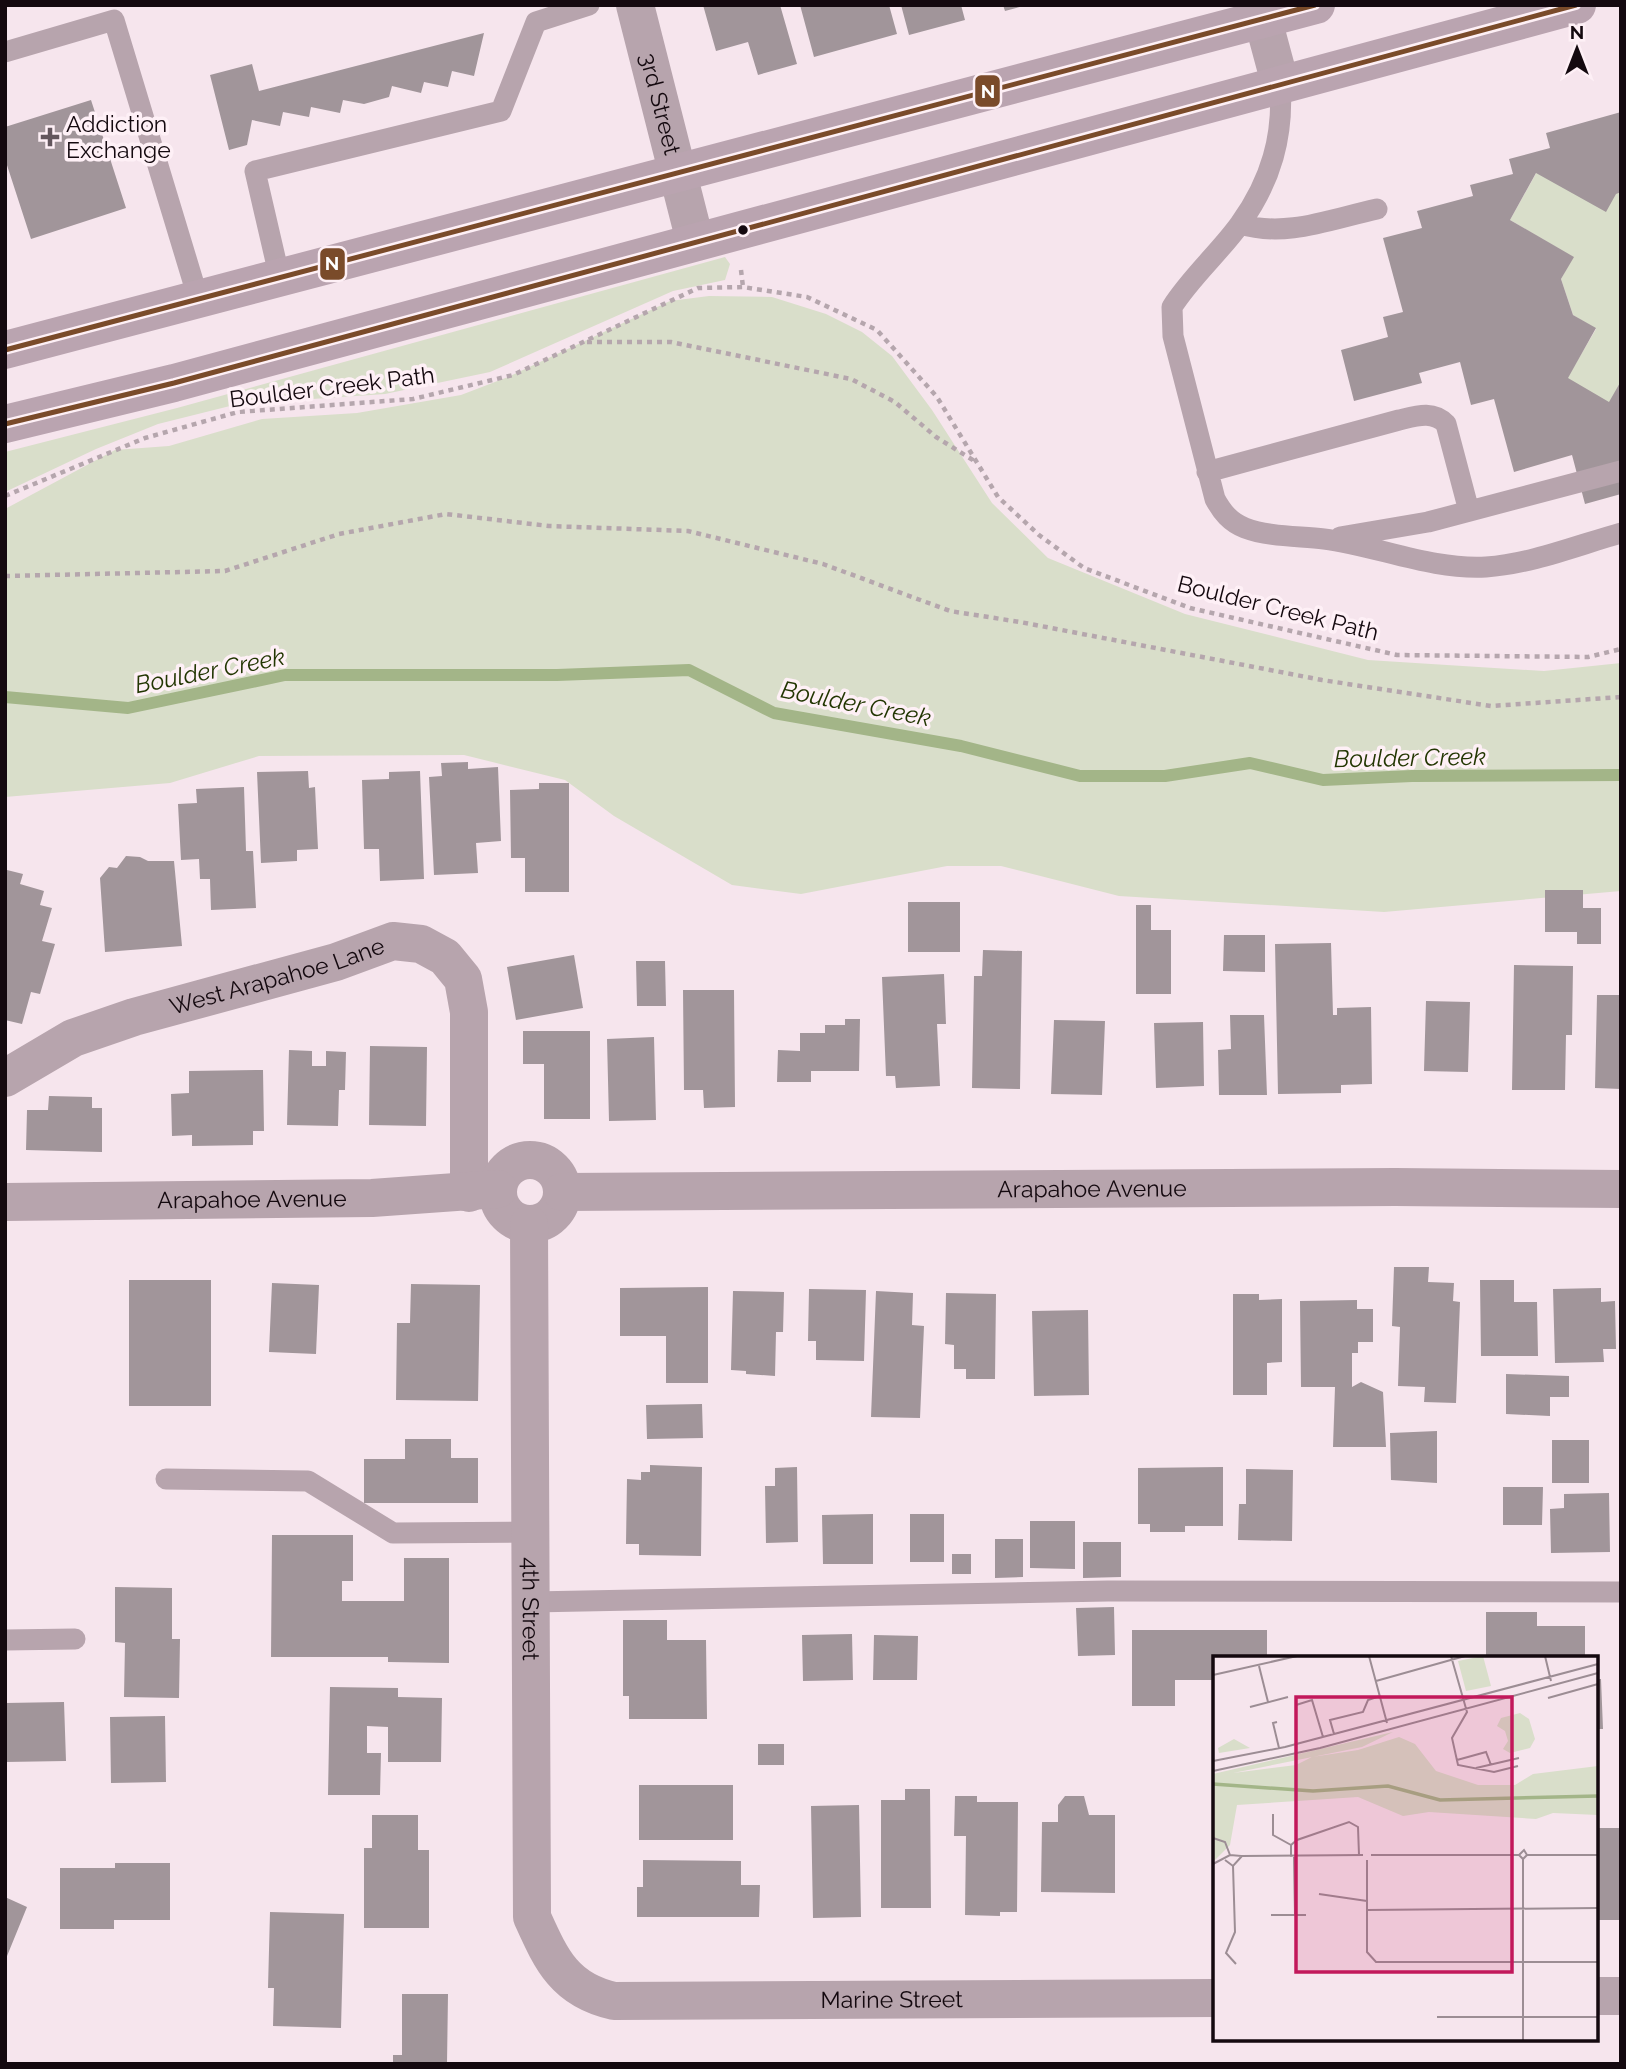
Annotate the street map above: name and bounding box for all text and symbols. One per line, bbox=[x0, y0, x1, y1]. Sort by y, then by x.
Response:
north arrow bbox=[1542, 14, 1612, 84]
text: N bbox=[1570, 21, 1584, 43]
street label: 3rd Street bbox=[635, 50, 687, 158]
line badge: N bbox=[974, 74, 1001, 108]
text: N bbox=[981, 80, 995, 102]
place label: Addiction Exchange bbox=[66, 110, 171, 163]
marker: Addiction Exchange bbox=[40, 127, 60, 147]
unlabelled marker bbox=[736, 223, 750, 237]
line badge: N bbox=[319, 247, 346, 281]
text: N bbox=[325, 252, 339, 274]
street label: Boulder Creek Path bbox=[228, 361, 436, 412]
street label: Boulder Creek Path bbox=[1175, 569, 1382, 646]
water label: Boulder Creek bbox=[132, 642, 287, 699]
water label: Boulder Creek bbox=[779, 675, 934, 732]
water label: Boulder Creek bbox=[1334, 742, 1486, 773]
street label: West Arapahoe Lane bbox=[166, 931, 388, 1020]
street label: Arapahoe Avenue bbox=[997, 1174, 1187, 1202]
street label: Arapahoe Avenue bbox=[157, 1184, 347, 1213]
street label: 4th Street bbox=[517, 1557, 545, 1661]
inset map bbox=[1213, 1656, 1598, 2041]
street label: Marine Street bbox=[821, 1985, 963, 2013]

